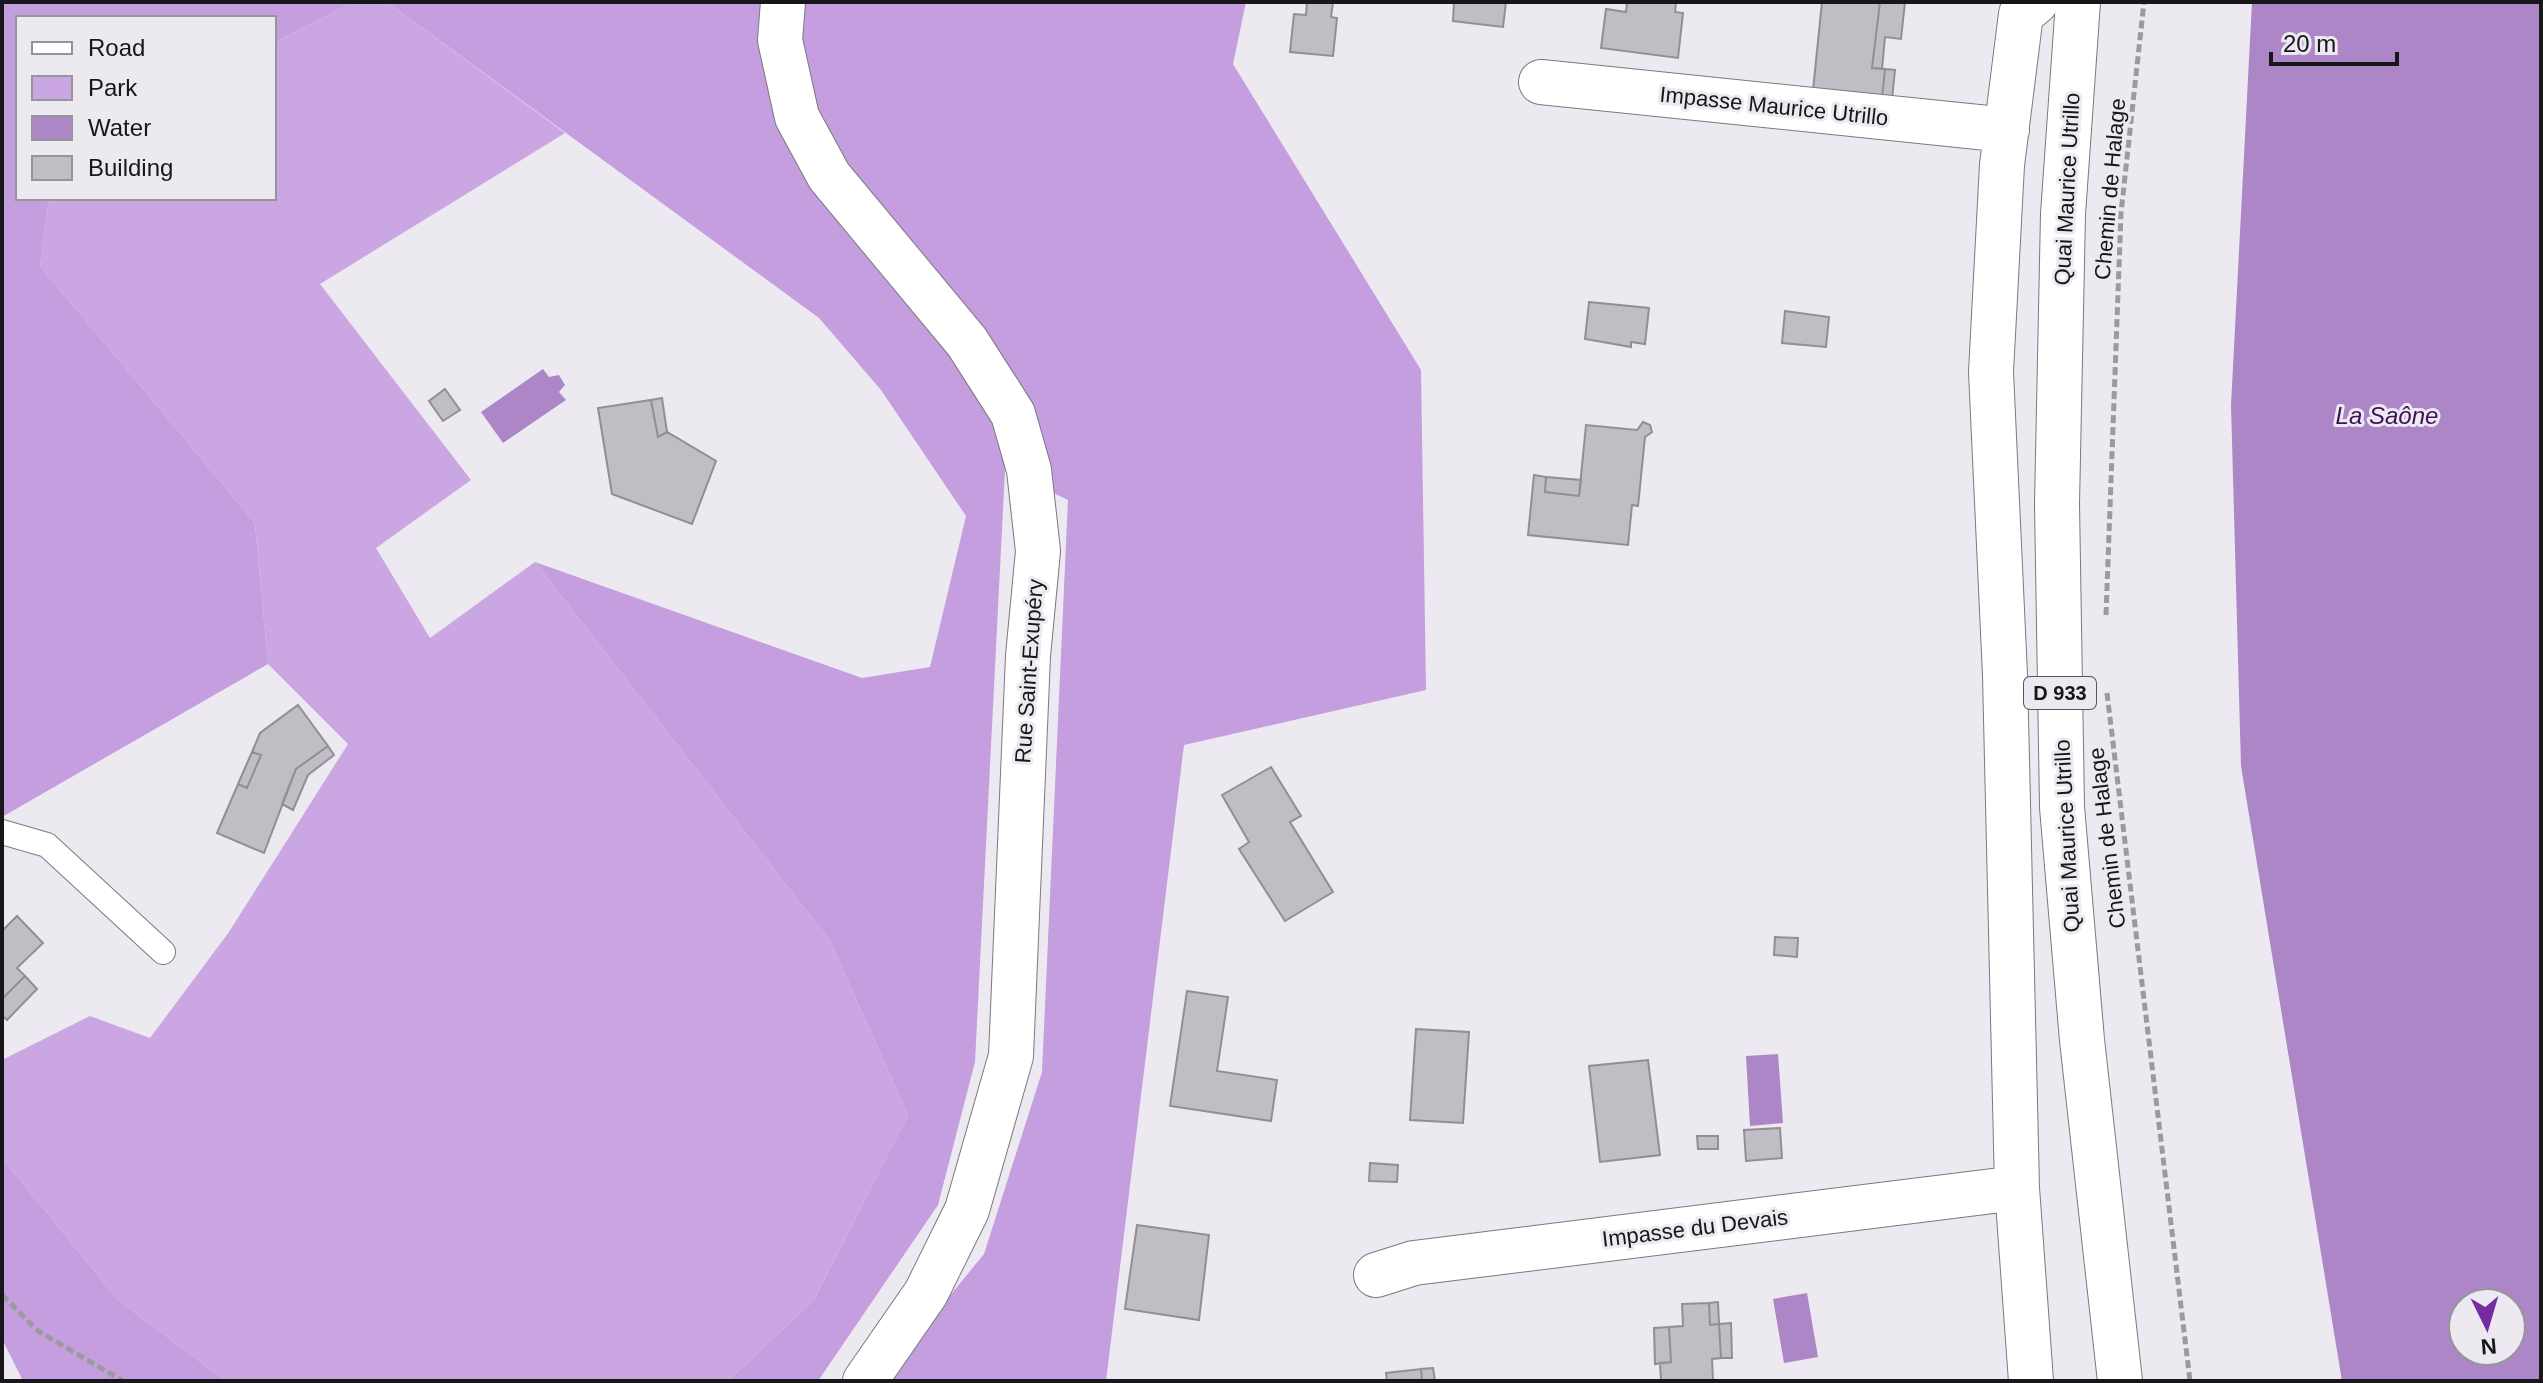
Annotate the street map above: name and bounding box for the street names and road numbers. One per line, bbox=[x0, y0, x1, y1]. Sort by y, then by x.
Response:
street label: Impasse Maurice Utrillo bbox=[1658, 82, 1890, 130]
street label: Quai Maurice Utrillo bbox=[2049, 92, 2085, 286]
street label: Chemin de Halage bbox=[2090, 97, 2130, 281]
street label: Rue Saint-Exupéry bbox=[1010, 578, 1048, 764]
road number: D 933 bbox=[2024, 677, 2096, 709]
street label: Quai Maurice Utrillo bbox=[2049, 739, 2085, 933]
street label: Chemin de Halage bbox=[2083, 746, 2131, 930]
street label: Impasse du Devais bbox=[1601, 1204, 1789, 1252]

